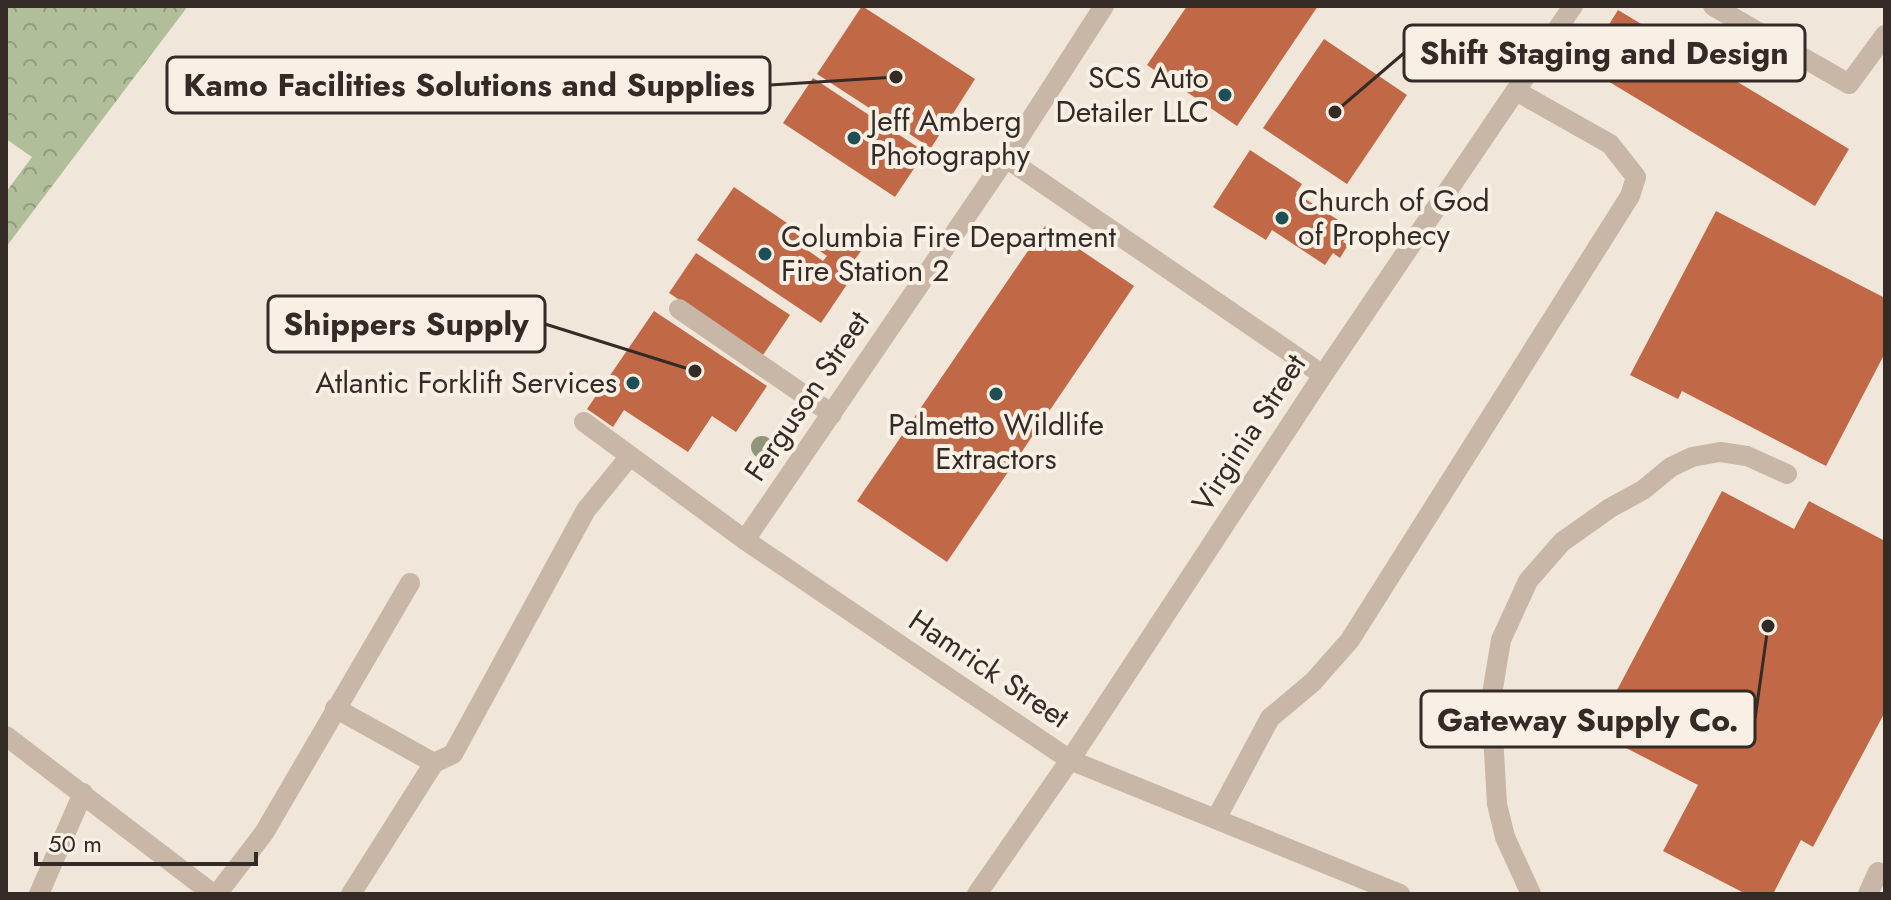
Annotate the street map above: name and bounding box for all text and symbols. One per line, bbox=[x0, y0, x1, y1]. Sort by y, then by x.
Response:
callout: Shift Staging and Design bbox=[1404, 25, 1805, 81]
text: Shift Staging and Design bbox=[1419, 30, 1789, 76]
place label: SCS Auto Detailer LLC bbox=[1055, 56, 1209, 133]
callout: Kamo Facilities Solutions and Supplies bbox=[167, 57, 770, 113]
text: Kamo Facilities Solutions and Supplies bbox=[183, 62, 755, 108]
marker: SCS Auto Detailer LLC bbox=[1216, 86, 1234, 104]
place label: Jeff Amberg Photography bbox=[866, 99, 1031, 176]
marker: Jeff Amberg Photography bbox=[845, 129, 863, 147]
place label: Church of God of Prophecy bbox=[1298, 179, 1490, 256]
marker: Church of God of Prophecy bbox=[1273, 209, 1291, 227]
place label: Columbia Fire Department Fire Station 2 bbox=[781, 215, 1117, 292]
marker: Columbia Fire Department Fire Station 2 bbox=[756, 245, 774, 263]
callout: Shippers Supply bbox=[268, 296, 545, 352]
text: Shippers Supply bbox=[283, 301, 529, 347]
street label: Ferguson Street bbox=[734, 301, 880, 489]
street label: Virginia Street bbox=[1181, 344, 1316, 520]
place label: Atlantic Forklift Services bbox=[315, 361, 617, 404]
marker: Atlantic Forklift Services bbox=[624, 374, 642, 392]
marker: Palmetto Wildlife Extractors bbox=[987, 385, 1005, 403]
place label: Palmetto Wildlife Extractors bbox=[888, 403, 1104, 480]
street label: Hamrick Street bbox=[900, 599, 1079, 739]
callout: Gateway Supply Co. bbox=[1421, 691, 1755, 747]
text: Gateway Supply Co. bbox=[1437, 697, 1739, 743]
scale bar bbox=[36, 816, 256, 866]
text: 50 m bbox=[48, 826, 102, 861]

